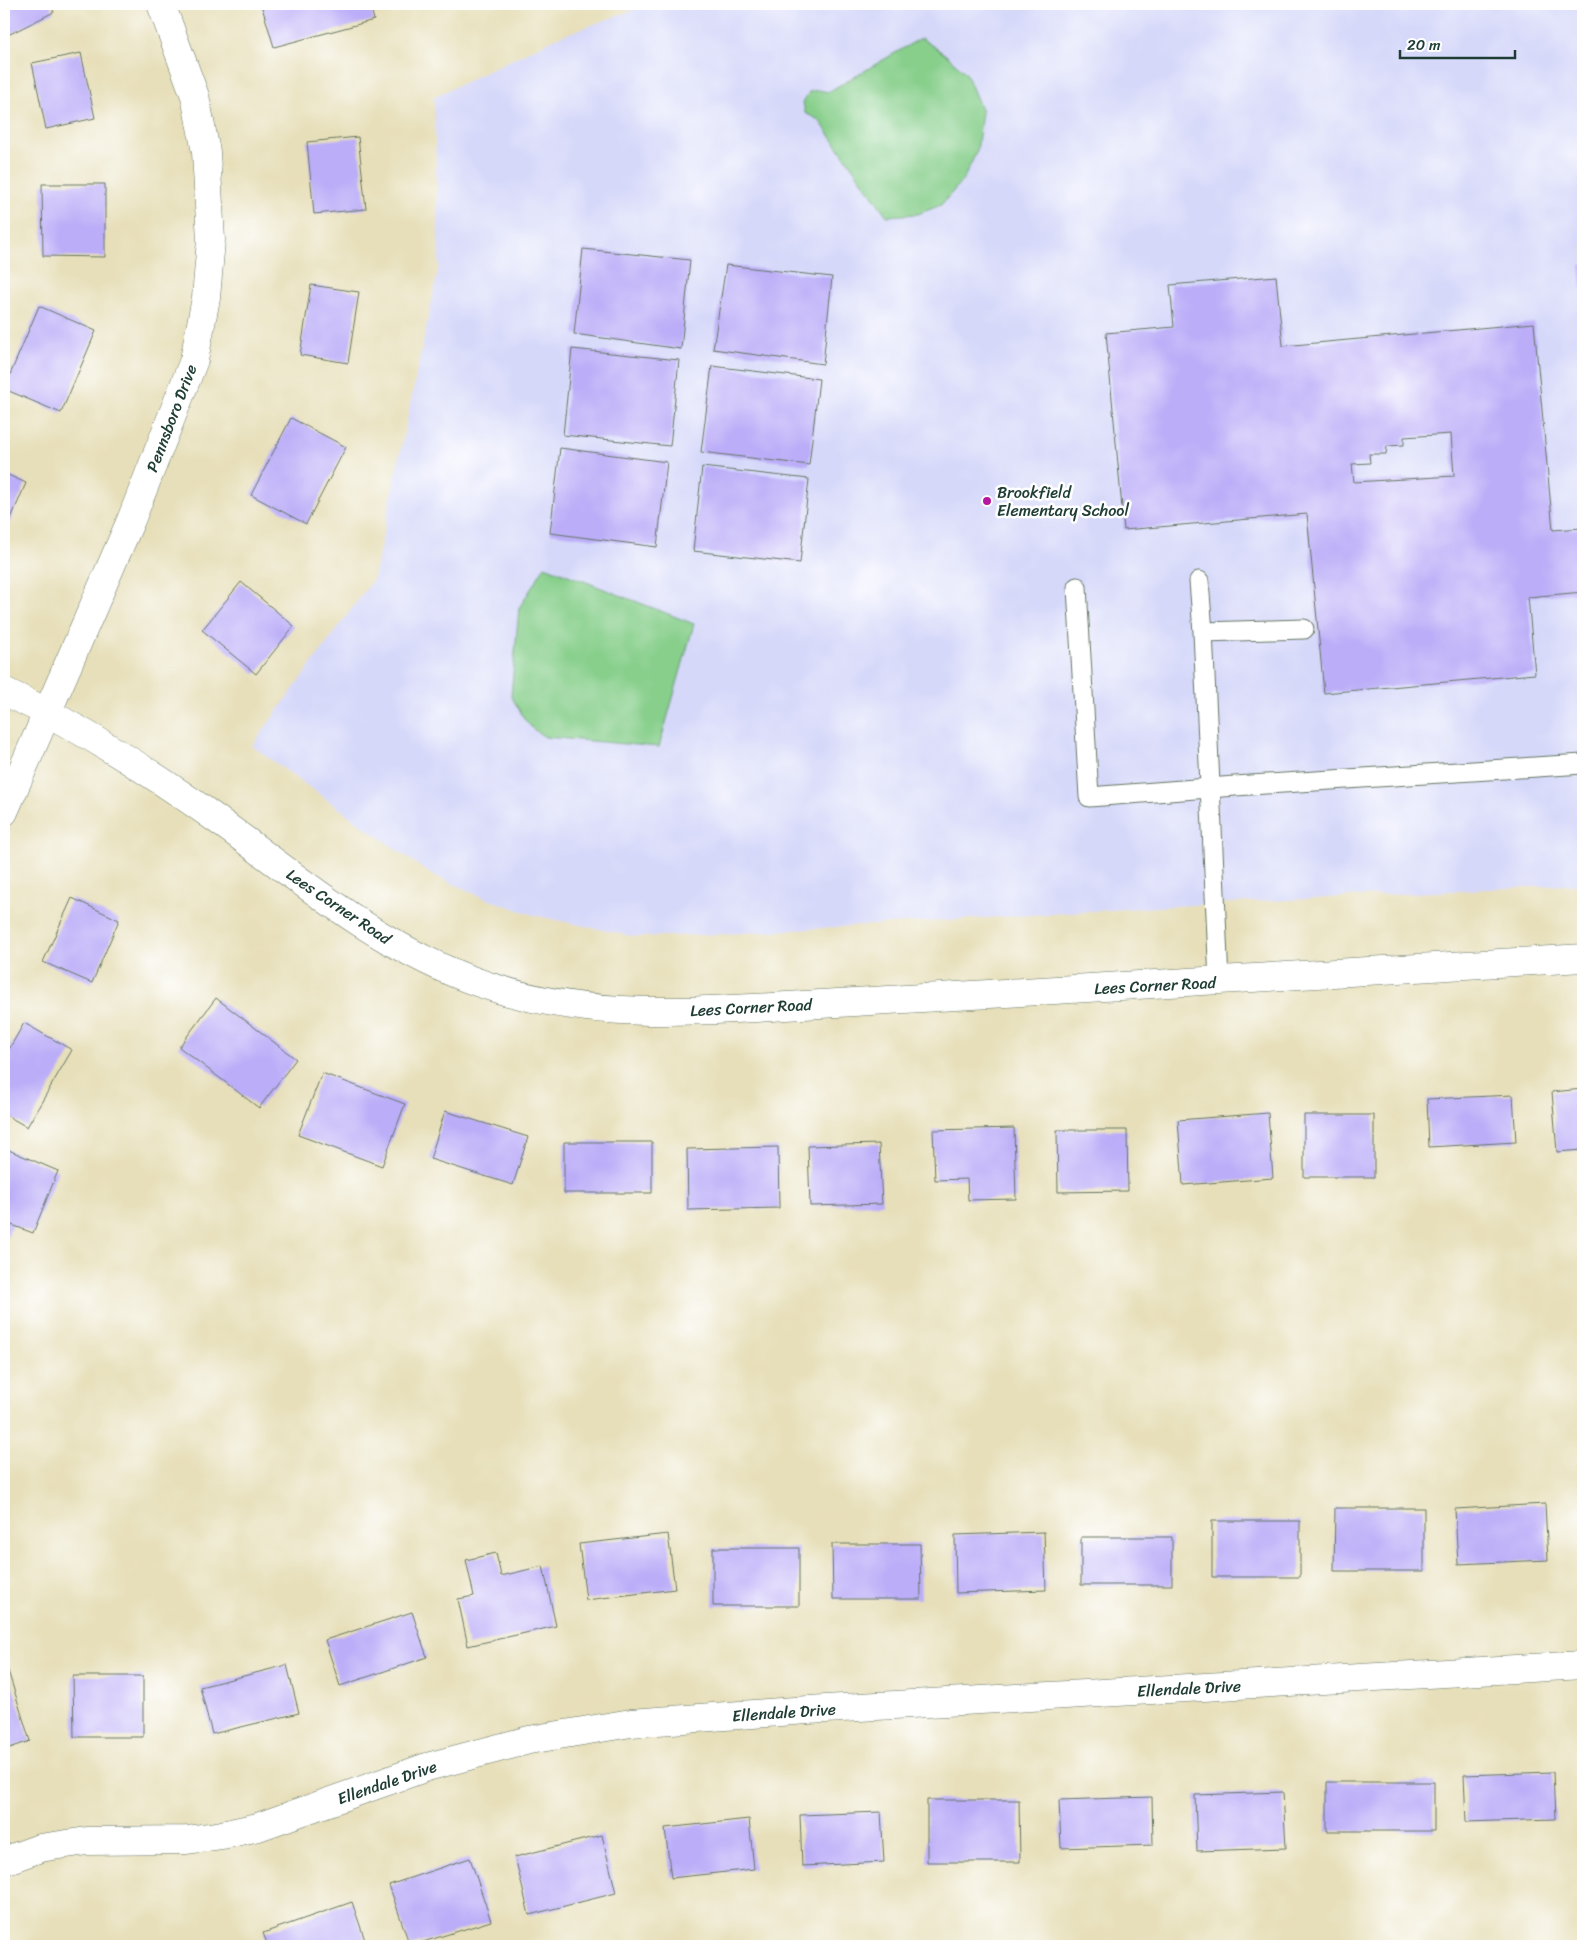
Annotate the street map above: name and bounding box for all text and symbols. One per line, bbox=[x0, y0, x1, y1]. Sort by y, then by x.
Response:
scale bar bbox=[1400, 28, 1514, 60]
text: 20 m bbox=[1407, 32, 1441, 58]
street label: Pennsboro Drive bbox=[138, 360, 205, 476]
place label: Brookfield Elementary School bbox=[997, 478, 1129, 525]
marker: Brookfield Elementary School bbox=[981, 495, 993, 507]
street label: Lees Corner Road bbox=[280, 860, 399, 953]
street label: Lees Corner Road bbox=[1093, 968, 1218, 1003]
street label: Lees Corner Road bbox=[689, 990, 814, 1025]
street label: Ellendale Drive bbox=[1136, 1671, 1242, 1706]
street label: Ellendale Drive bbox=[731, 1694, 837, 1731]
street label: Ellendale Drive bbox=[333, 1752, 441, 1813]

